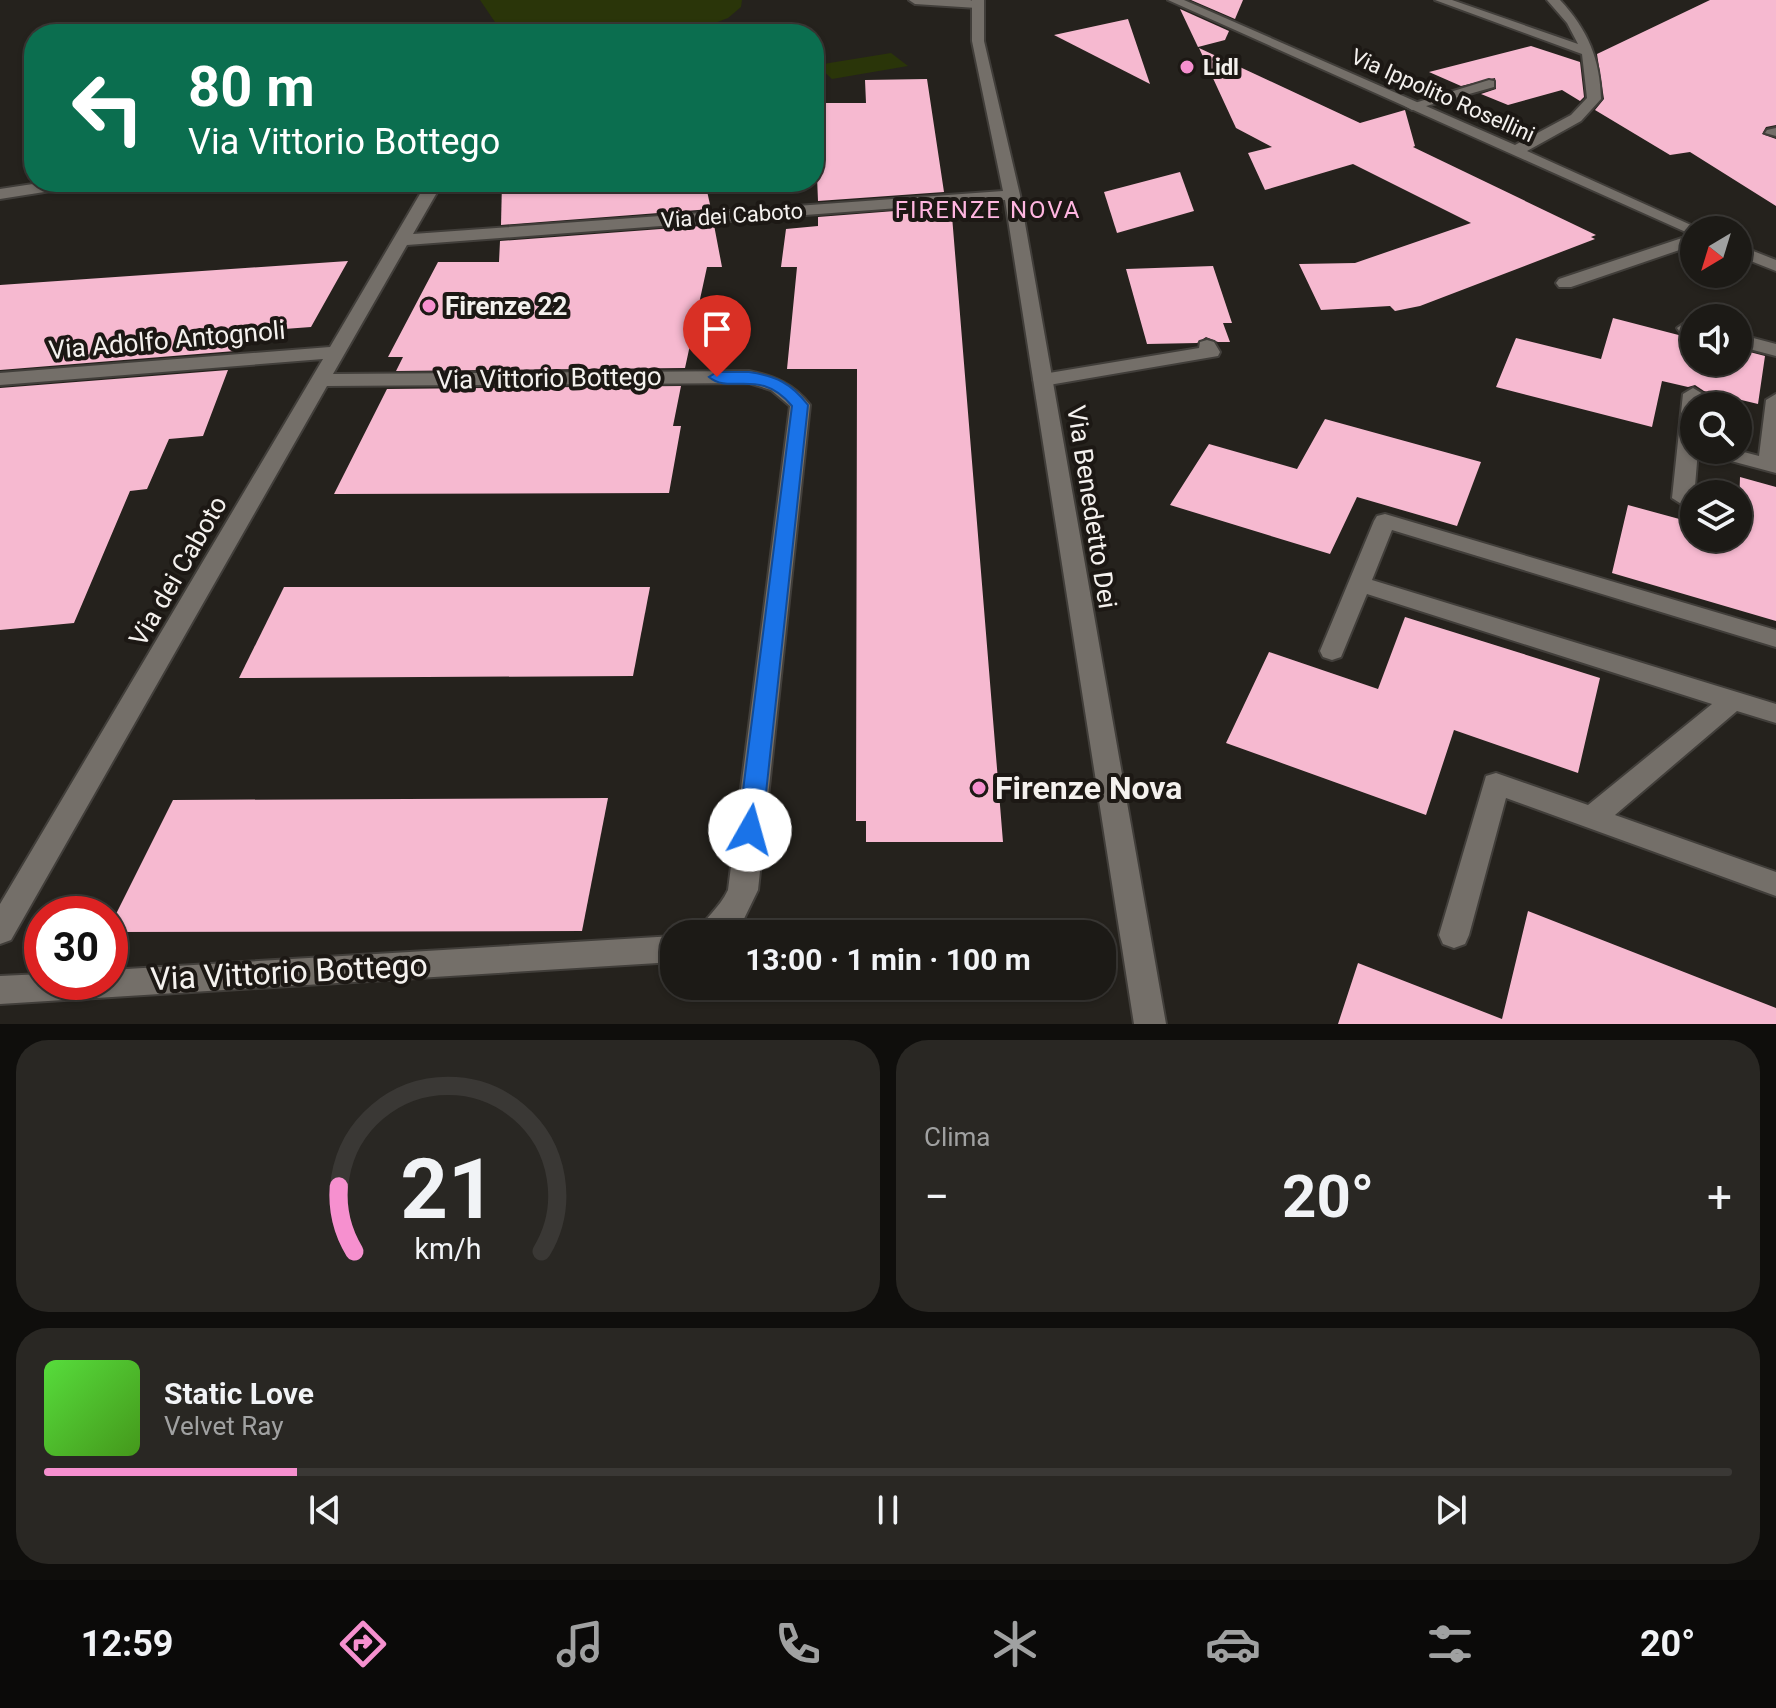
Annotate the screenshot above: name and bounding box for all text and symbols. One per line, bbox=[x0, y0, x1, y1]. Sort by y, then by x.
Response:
street label: Via Ippolito Rosellini bbox=[1347, 44, 1539, 147]
text: 80 m bbox=[188, 54, 315, 120]
place label: Lidl bbox=[1203, 55, 1239, 80]
icon: left bbox=[56, 56, 160, 160]
marker: Lidl bbox=[1178, 58, 1196, 76]
text: Via Vittorio Bottego bbox=[188, 121, 500, 163]
district label: FIRENZE NOVA bbox=[895, 196, 1081, 224]
street label: Via dei Caboto bbox=[660, 198, 804, 233]
north arrow bbox=[1680, 216, 1752, 288]
map controls bbox=[1680, 216, 1752, 552]
place label: Firenze 22 bbox=[445, 291, 567, 321]
pin bbox=[683, 295, 751, 377]
marker: Firenze 22 bbox=[420, 297, 438, 315]
button: sound bbox=[1680, 304, 1752, 376]
icon: arrive bbox=[695, 307, 739, 351]
street label: Via Adolfo Antognoli bbox=[47, 315, 287, 365]
street label: Via Vittorio Bottego bbox=[436, 361, 662, 395]
button: search bbox=[1680, 392, 1752, 464]
street label: Via Benedetto Dei bbox=[1061, 403, 1123, 611]
button: layers bbox=[1680, 480, 1752, 552]
street label: Via dei Caboto bbox=[123, 491, 233, 651]
place label: Firenze Nova bbox=[995, 769, 1182, 807]
marker: Firenze Nova bbox=[970, 779, 988, 797]
position arrow bbox=[708, 788, 792, 872]
speed limit sign: 30 bbox=[24, 896, 128, 1000]
text: 13:00 · 1 min · 100 m bbox=[745, 942, 1031, 977]
street label: Via Vittorio Bottego bbox=[149, 946, 429, 998]
text: Clima bbox=[924, 1122, 991, 1152]
text: 21 bbox=[400, 1141, 496, 1238]
text: 20° bbox=[1282, 1161, 1374, 1232]
text: − bbox=[924, 1171, 949, 1223]
text: + bbox=[1707, 1171, 1732, 1223]
text: km/h bbox=[414, 1232, 482, 1266]
text: Static Love bbox=[164, 1376, 314, 1411]
text: Velvet Ray bbox=[164, 1411, 284, 1441]
icon: previous bbox=[303, 1488, 347, 1532]
icon: pause bbox=[866, 1488, 910, 1532]
icon: next bbox=[1429, 1488, 1473, 1532]
icon: directions bbox=[335, 1616, 391, 1672]
icon: music bbox=[552, 1616, 608, 1672]
icon: phone bbox=[770, 1616, 826, 1672]
icon: climate bbox=[987, 1616, 1043, 1672]
icon: car bbox=[1205, 1616, 1261, 1672]
icon: filters bbox=[1422, 1616, 1478, 1672]
text: 12:59 bbox=[81, 1623, 174, 1665]
text: 20° bbox=[1640, 1623, 1695, 1665]

